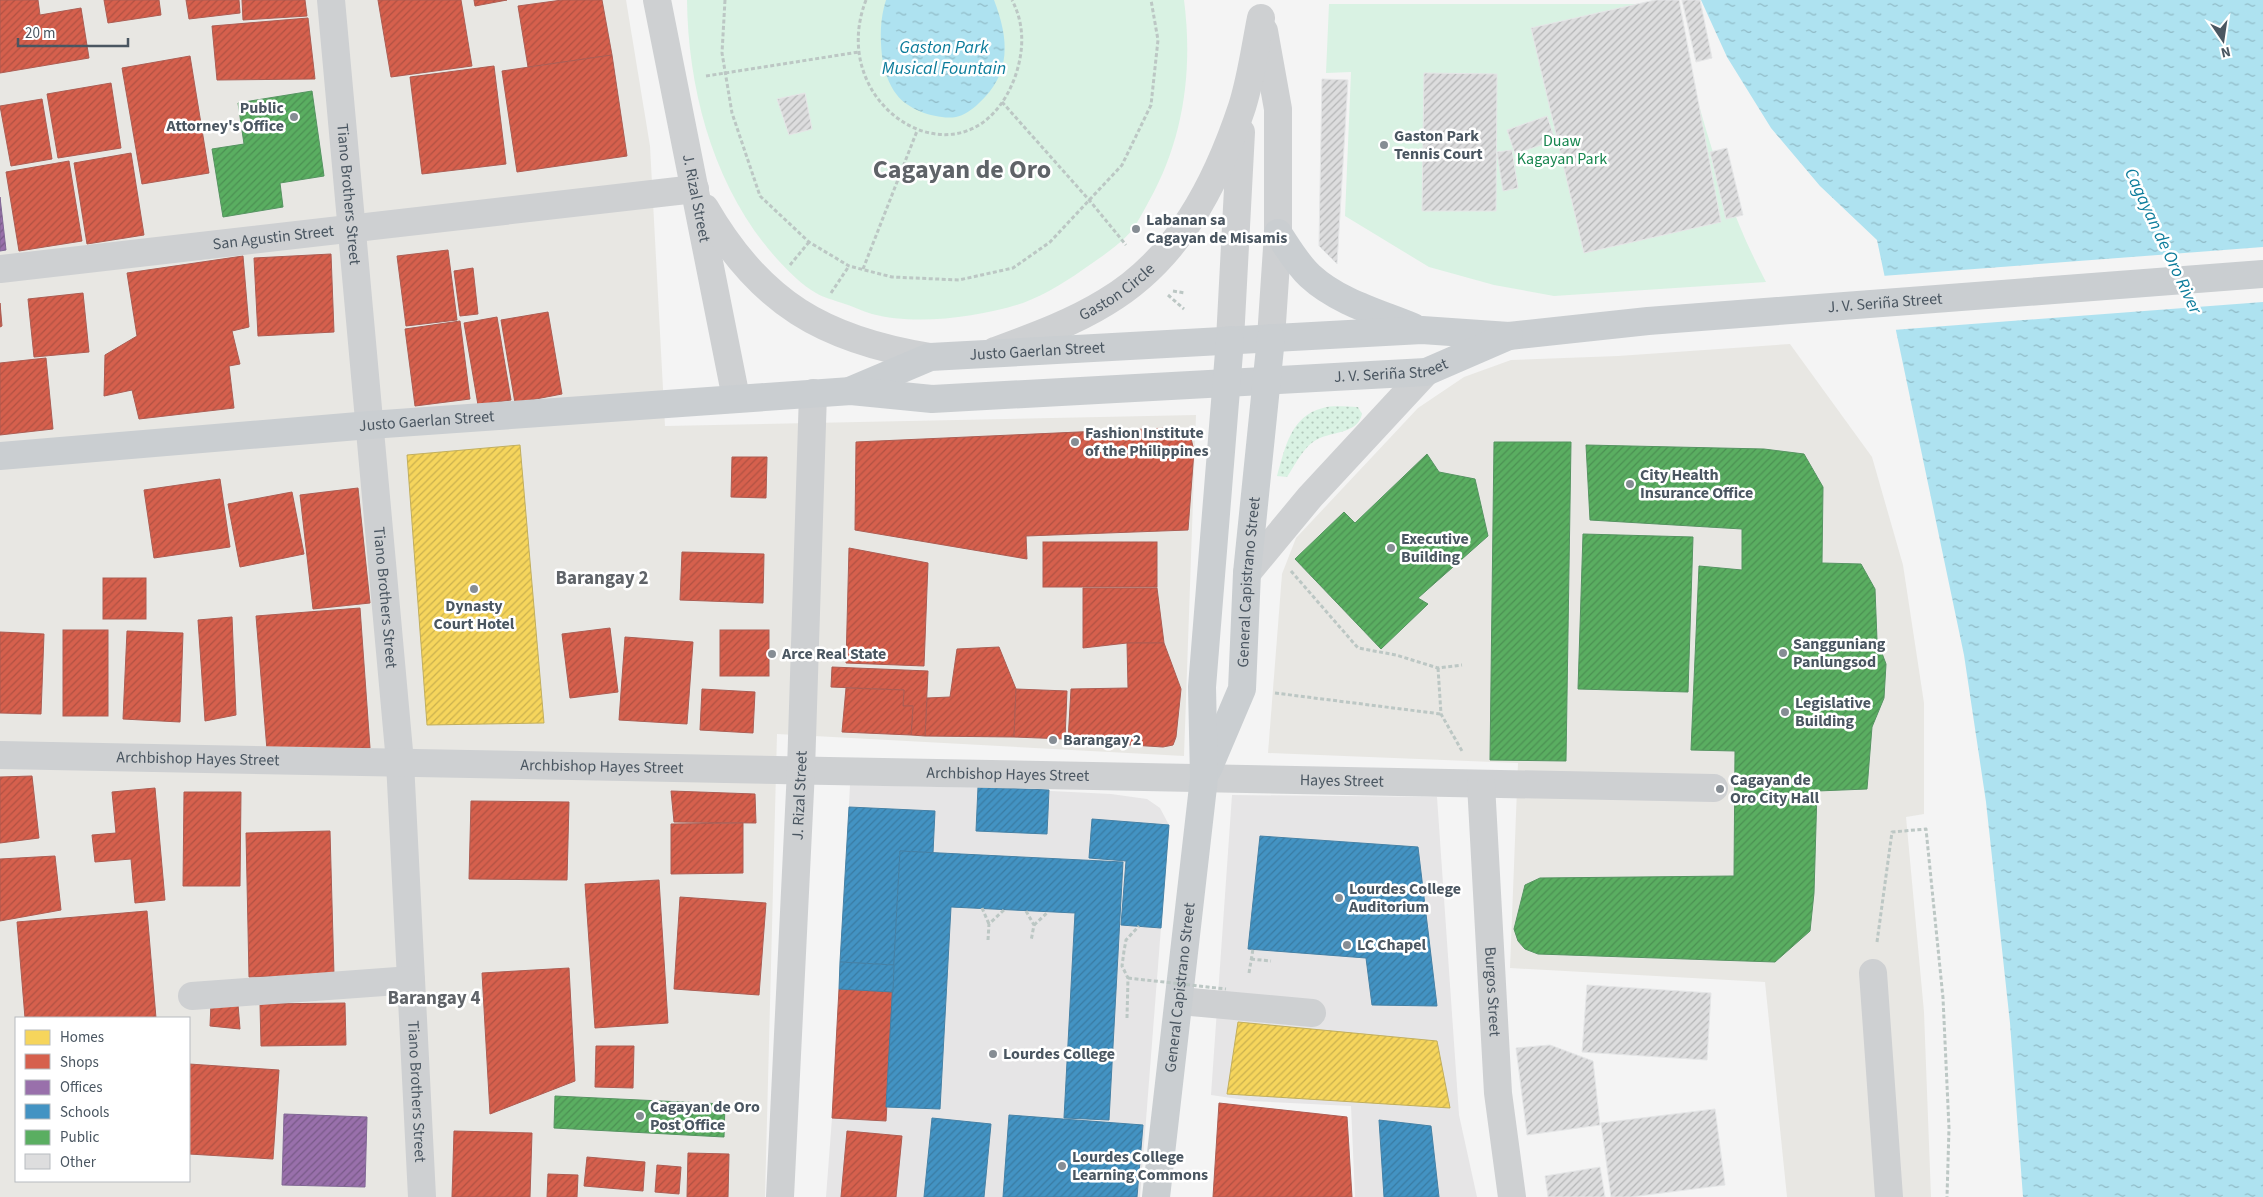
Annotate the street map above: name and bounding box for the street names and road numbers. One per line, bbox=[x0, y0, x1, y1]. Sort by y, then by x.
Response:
street label: Tiano Brothers Street bbox=[331, 122, 366, 267]
street label: J. Rizal Street bbox=[677, 152, 716, 245]
street label: San Agustin Street bbox=[211, 220, 336, 255]
street label: Gaston Circle bbox=[1075, 258, 1160, 326]
street label: J. V. Seriña Street bbox=[1827, 288, 1944, 318]
street label: Justo Gaerlan Street bbox=[969, 336, 1106, 366]
street label: J. V. Seriña Street bbox=[1333, 353, 1452, 388]
street label: Justo Gaerlan Street bbox=[358, 405, 496, 437]
street label: General Capistrano Street bbox=[1232, 495, 1266, 668]
street label: Tiano Brothers Street bbox=[368, 526, 403, 670]
street label: Archbishop Hayes Street bbox=[116, 746, 280, 771]
street label: J. Rizal Street bbox=[787, 750, 813, 841]
street label: Archbishop Hayes Street bbox=[520, 754, 684, 779]
street label: Archbishop Hayes Street bbox=[926, 762, 1090, 787]
street label: Hayes Street bbox=[1300, 769, 1385, 793]
street label: General Capistrano Street bbox=[1159, 901, 1201, 1074]
street label: Burgos Street bbox=[1479, 946, 1506, 1038]
street label: Tiano Brothers Street bbox=[402, 1020, 431, 1164]

